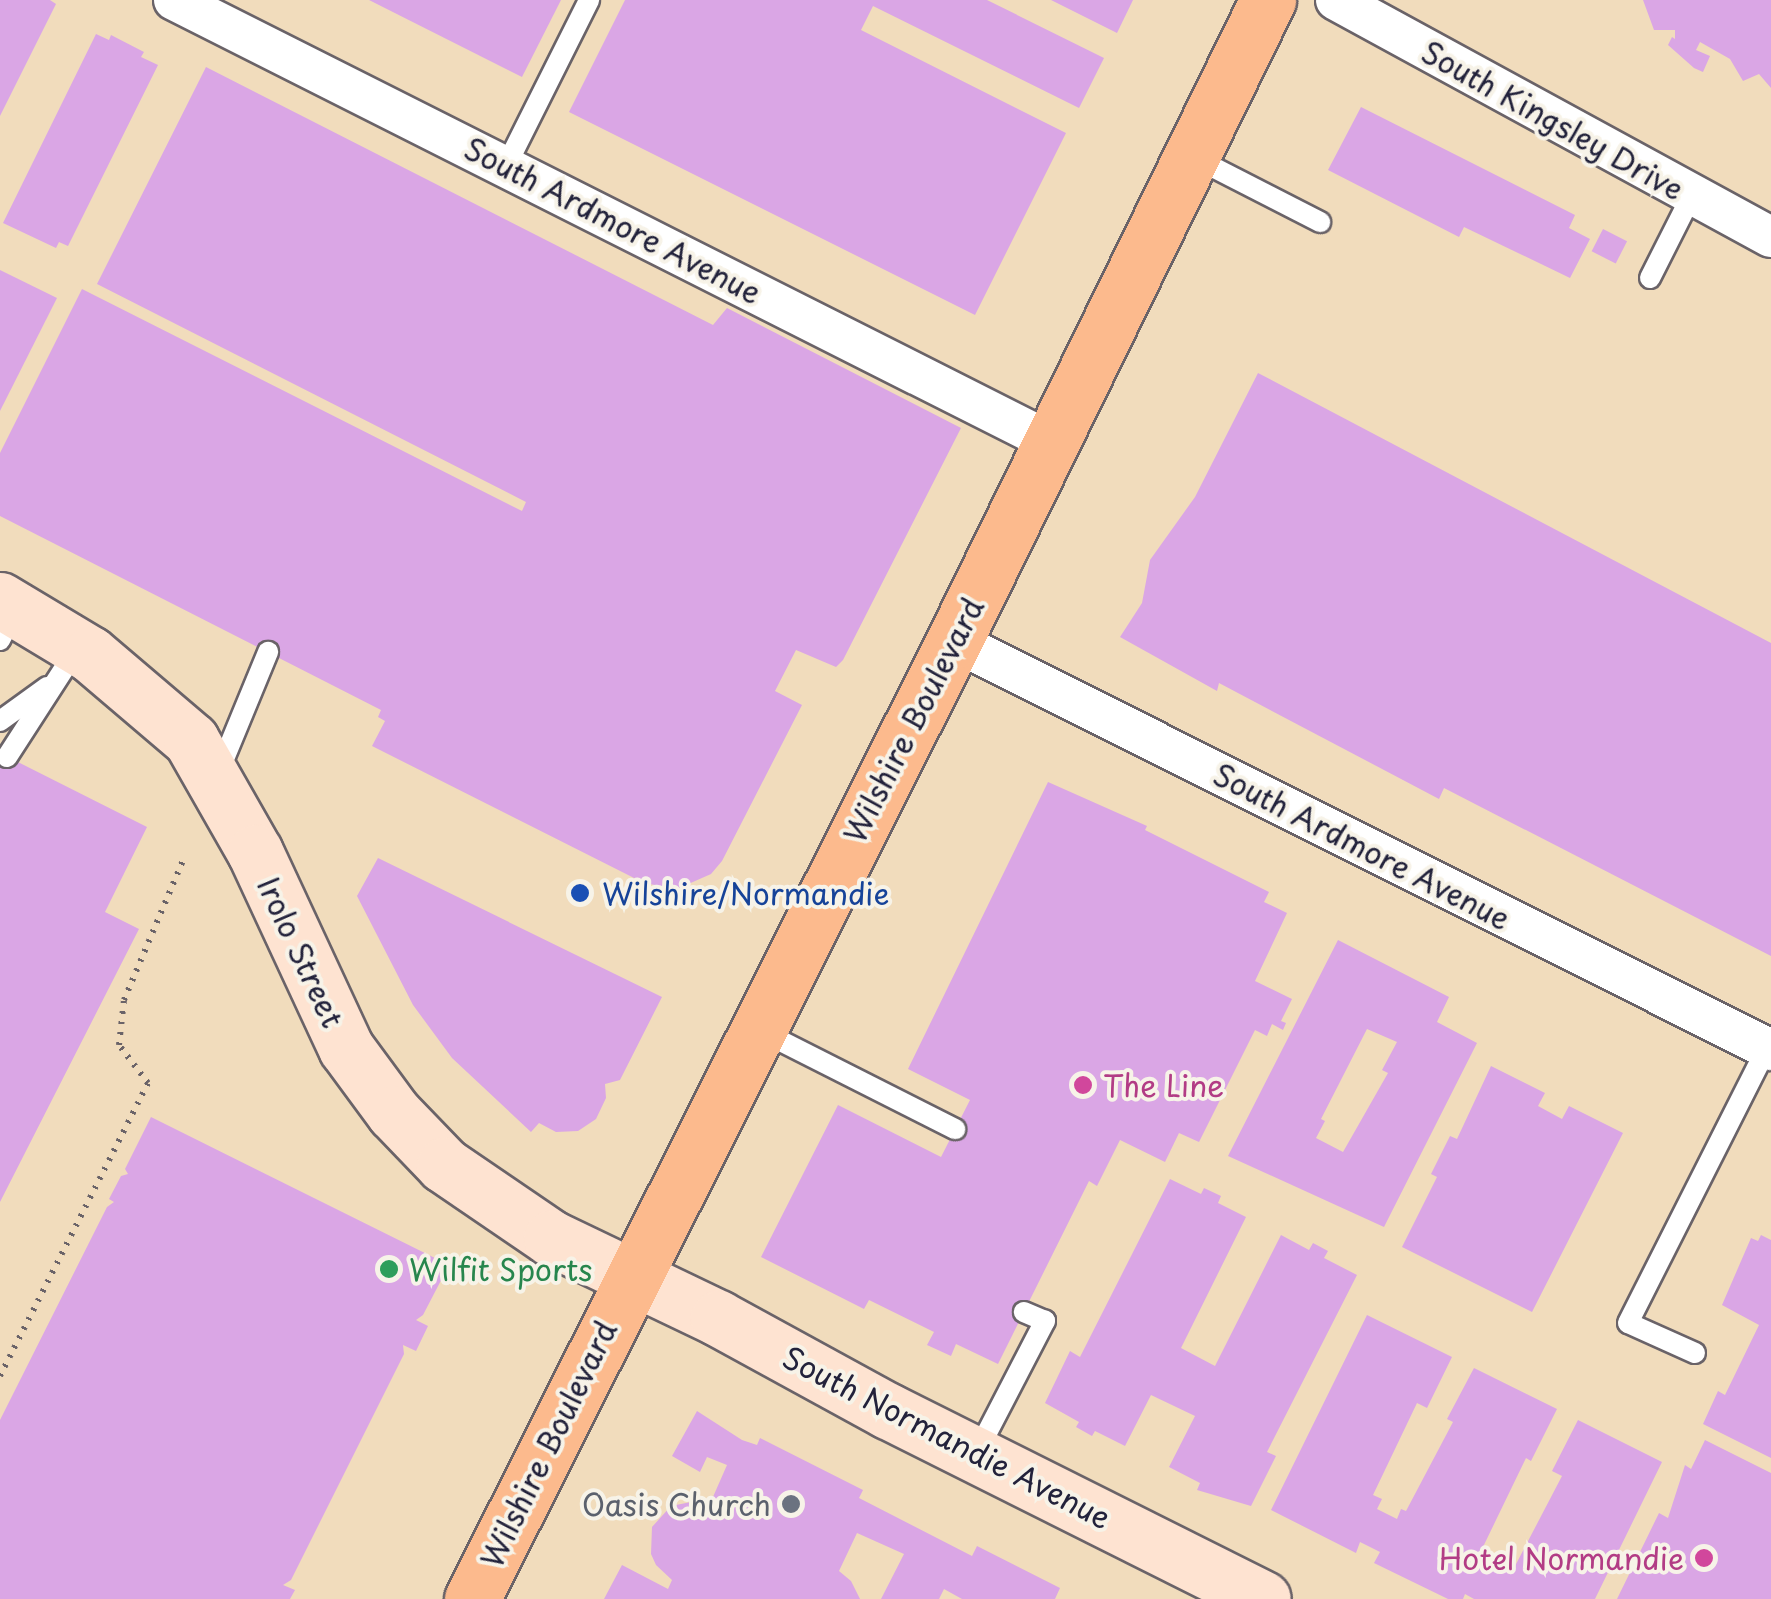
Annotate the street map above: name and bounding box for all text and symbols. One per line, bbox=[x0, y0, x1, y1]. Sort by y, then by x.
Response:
street label: South Kingsley Drive bbox=[1414, 32, 1692, 208]
street label: South Ardmore Avenue bbox=[457, 129, 769, 311]
street label: Wilshire Boulevard bbox=[836, 592, 990, 848]
street label: South Ardmore Avenue bbox=[1206, 755, 1518, 937]
street label: Irolo Street bbox=[250, 871, 352, 1033]
place label: Wilshire/Normandie bbox=[602, 875, 890, 911]
marker: Wilshire/Normandie bbox=[567, 880, 593, 906]
place label: The Line bbox=[1103, 1067, 1226, 1103]
marker: The Line bbox=[1072, 1074, 1094, 1096]
place label: Wilfit Sports bbox=[409, 1251, 592, 1287]
marker: Wilfit Sports bbox=[378, 1258, 400, 1280]
street label: Wilshire Boulevard bbox=[473, 1316, 623, 1572]
street label: South Normandie Avenue bbox=[776, 1338, 1118, 1536]
place label: Oasis Church bbox=[581, 1486, 771, 1522]
marker: Oasis Church bbox=[780, 1493, 802, 1515]
place label: Hotel Normandie bbox=[1438, 1540, 1684, 1576]
marker: Hotel Normandie bbox=[1693, 1547, 1715, 1569]

